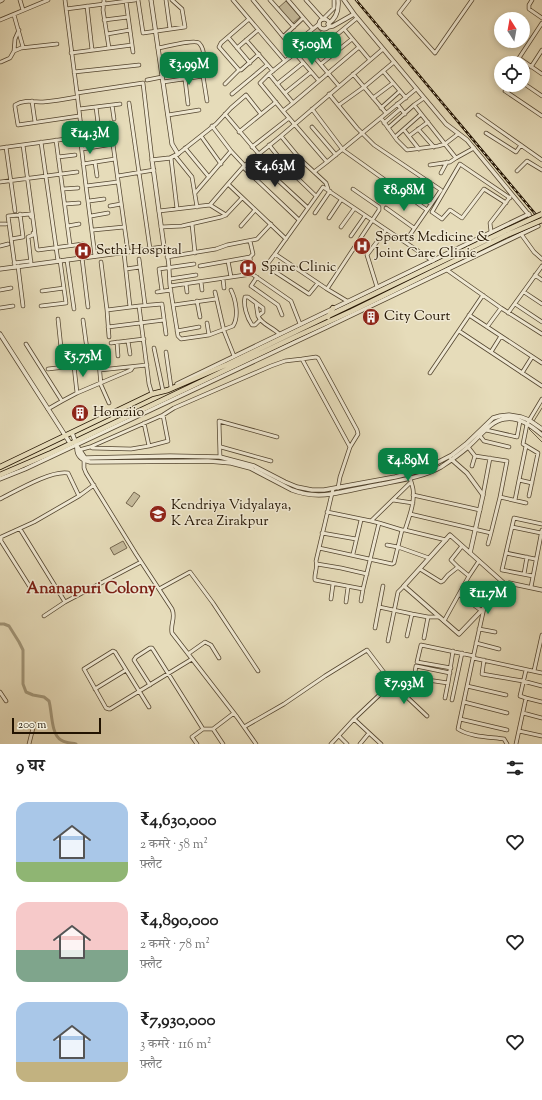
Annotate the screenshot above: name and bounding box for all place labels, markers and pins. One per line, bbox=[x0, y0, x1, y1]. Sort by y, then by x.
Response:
pin: ₹5.09M bbox=[279, 32, 345, 66]
pin: ₹3.99M bbox=[156, 52, 222, 86]
pin: ₹14.3M bbox=[57, 121, 123, 155]
pin: ₹4.63M bbox=[242, 154, 308, 188]
pin: ₹8.98M bbox=[371, 178, 437, 212]
place label: Sports Medicine & Joint Care Clinic bbox=[374, 228, 490, 264]
hospital icon: Sports Medicine & Joint Care Clinic bbox=[352, 236, 372, 256]
hospital icon: Sethi Hospital bbox=[73, 241, 93, 261]
place label: Sethi Hospital bbox=[96, 241, 182, 261]
hospital icon: Spine Clinic bbox=[238, 258, 258, 278]
place label: Spine Clinic bbox=[261, 258, 336, 278]
building icon: City Court bbox=[361, 307, 381, 327]
place label: City Court bbox=[384, 307, 451, 327]
pin: ₹5.75M bbox=[50, 344, 116, 378]
building icon: Homziio bbox=[70, 403, 90, 423]
place label: Homziio bbox=[93, 403, 144, 423]
pin: ₹4.89M bbox=[375, 448, 441, 482]
place label: Kendriya Vidyalaya, K Area Zirakpur bbox=[171, 496, 291, 532]
school or university icon: Kendriya Vidyalaya, K Area Zirakpur bbox=[148, 504, 168, 524]
pin: ₹11.7M bbox=[455, 581, 521, 615]
pin: ₹7.93M bbox=[371, 671, 437, 705]

